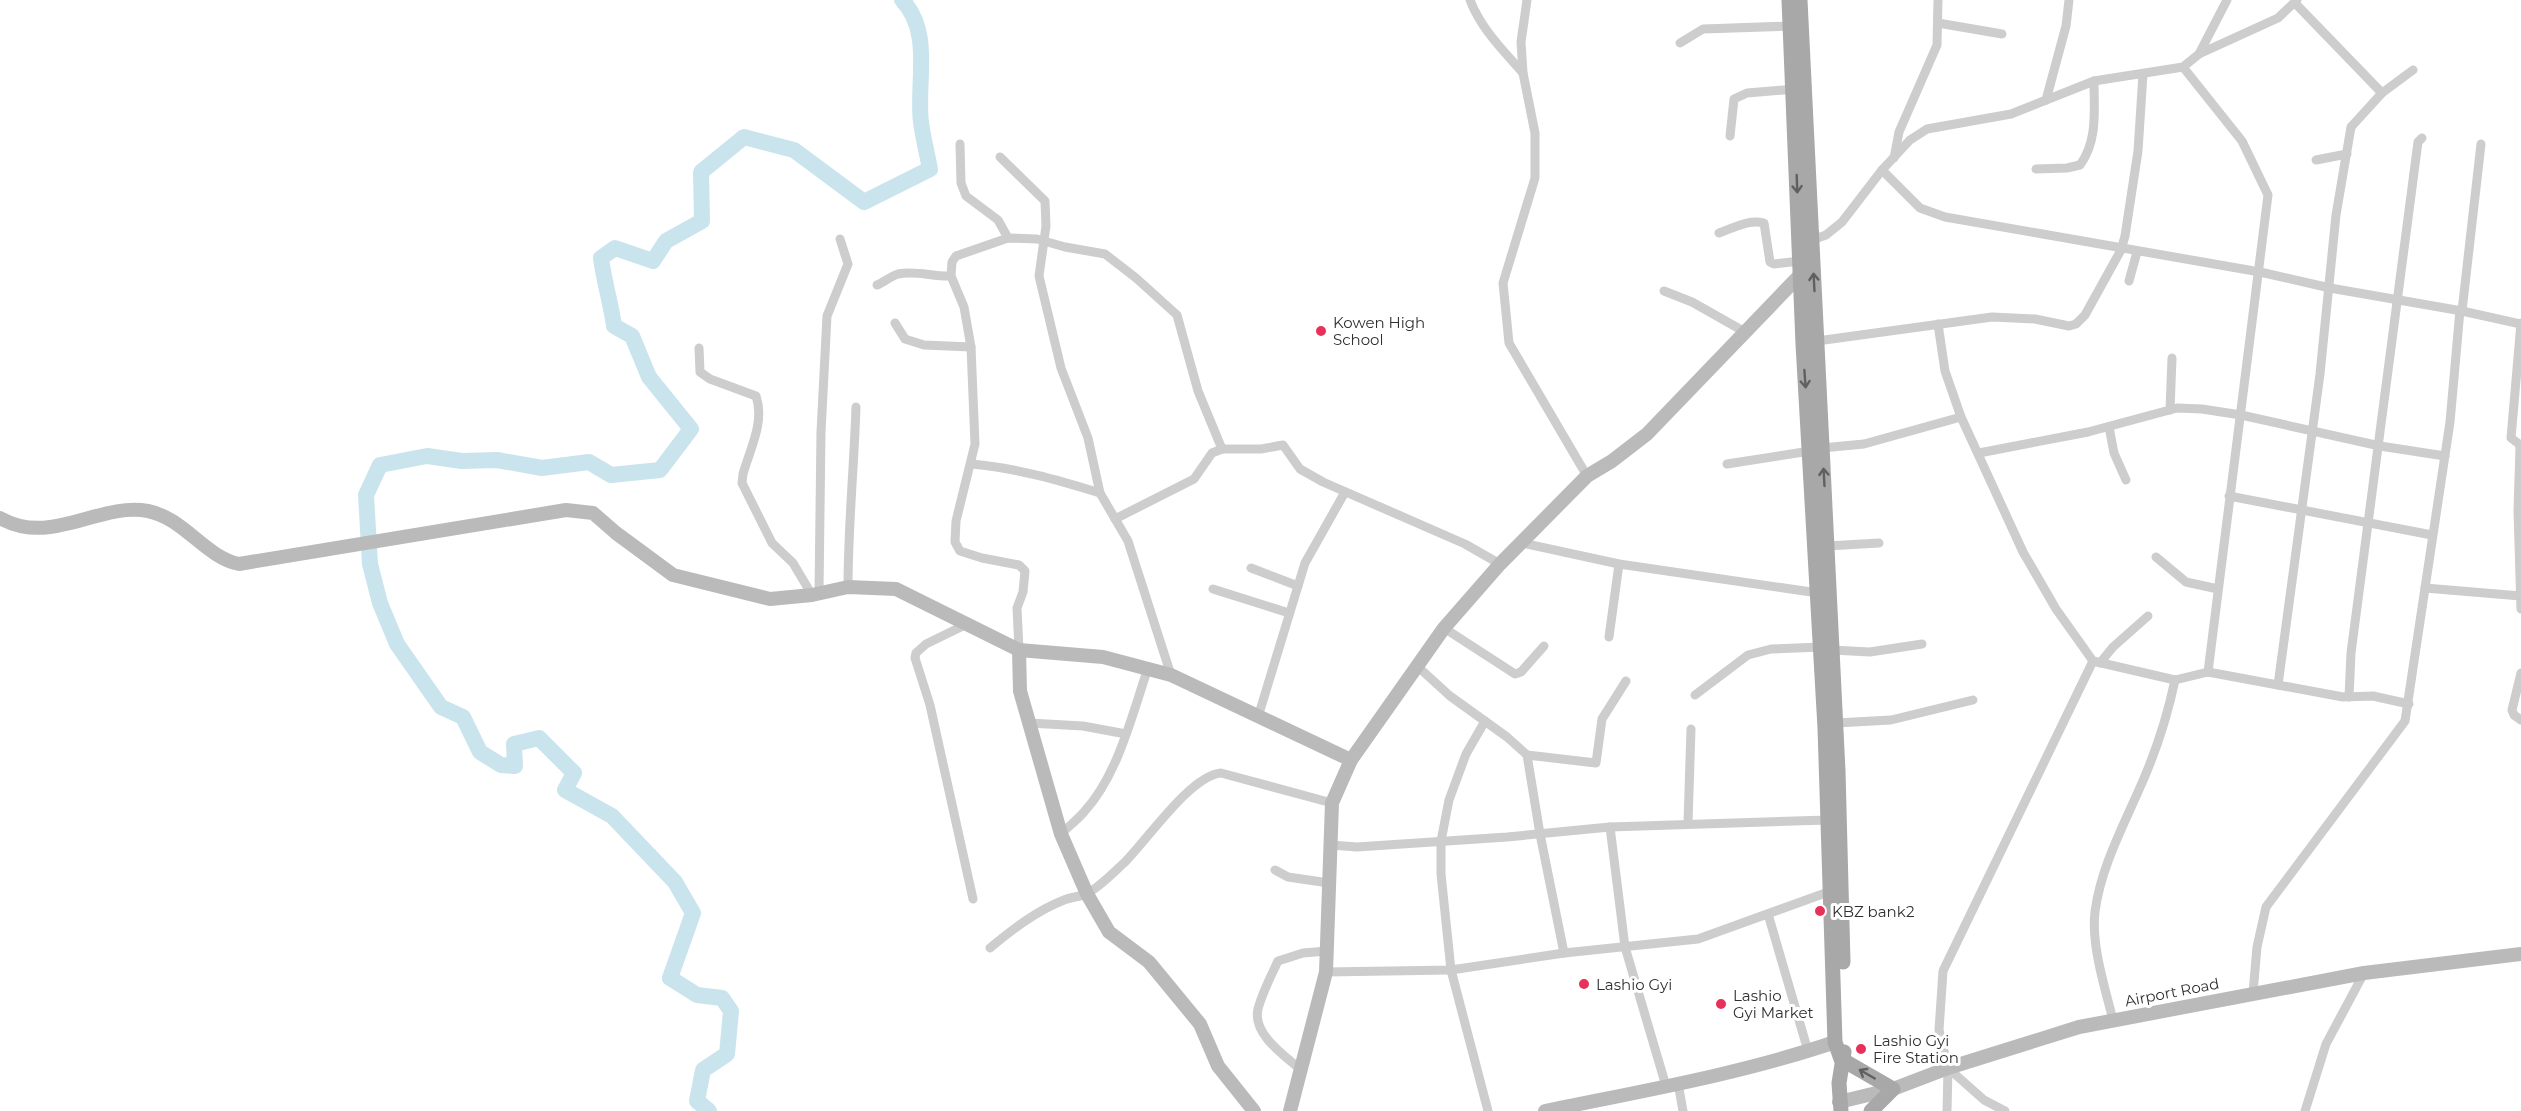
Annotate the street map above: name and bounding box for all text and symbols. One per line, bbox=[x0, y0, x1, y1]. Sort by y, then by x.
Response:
one-way arrow bbox=[1792, 174, 1803, 194]
one-way arrow bbox=[1809, 272, 1820, 292]
place label: Kowen High School bbox=[1333, 313, 1425, 349]
marker: Kowen High School bbox=[1314, 324, 1328, 338]
one-way arrow bbox=[1800, 369, 1811, 389]
one-way arrow bbox=[1818, 467, 1829, 487]
place label: KBZ bank2 bbox=[1832, 902, 1914, 921]
marker: KBZ bank2 bbox=[1813, 904, 1827, 918]
street label: Airport Road bbox=[2123, 974, 2221, 1010]
place label: Lashio Gyi bbox=[1596, 975, 1672, 994]
marker: Lashio Gyi bbox=[1577, 977, 1591, 991]
place label: Lashio Gyi Market bbox=[1733, 986, 1814, 1022]
marker: Lashio Gyi Market bbox=[1714, 997, 1728, 1011]
place label: Lashio Gyi Fire Station bbox=[1873, 1031, 1959, 1067]
marker: Lashio Gyi Fire Station bbox=[1854, 1042, 1868, 1056]
one-way arrow bbox=[1858, 1068, 1876, 1079]

